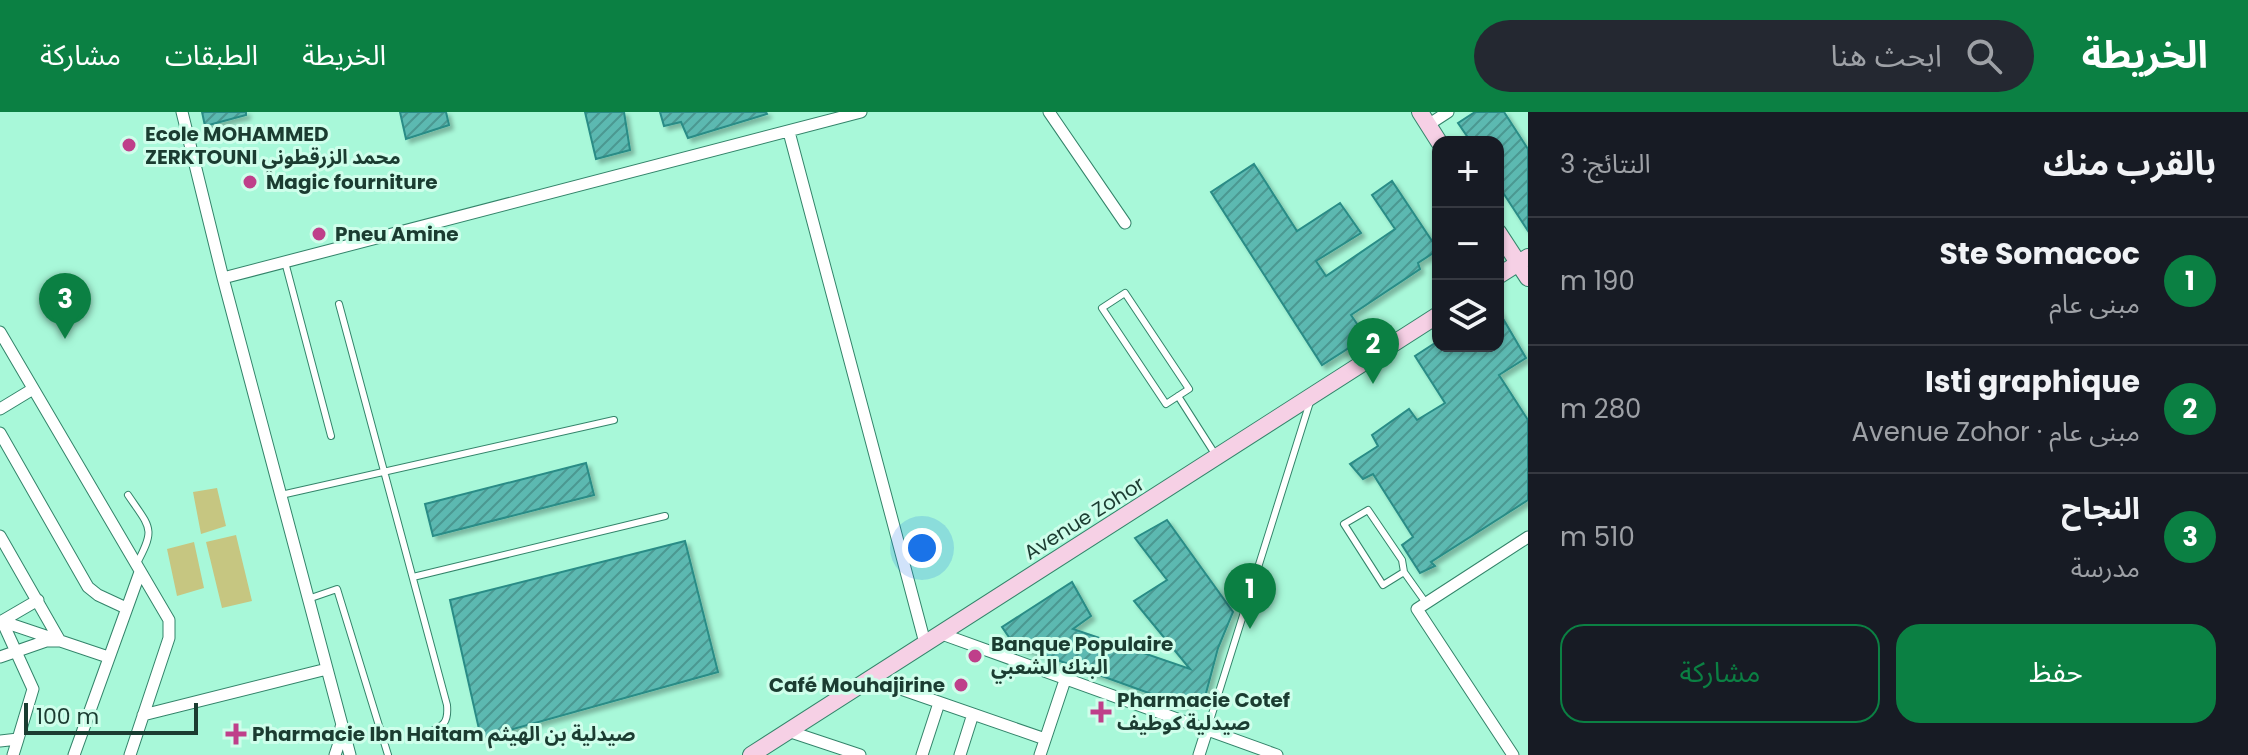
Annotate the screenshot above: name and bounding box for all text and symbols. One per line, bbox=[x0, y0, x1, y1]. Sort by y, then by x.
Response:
search box bbox=[1474, 20, 2034, 92]
text: الخريطة bbox=[2082, 28, 2208, 81]
text: ابحث هنا bbox=[1830, 34, 1942, 77]
icon: search bbox=[1962, 34, 2006, 78]
text: مشاركة bbox=[40, 36, 121, 75]
text: الطبقات bbox=[165, 36, 258, 75]
text: الخريطة bbox=[302, 36, 386, 75]
place label: Ecole MOHAMMED ZERKTOUNI محمد الزرقطوني bbox=[145, 120, 401, 174]
marker: Ecole MOHAMMED ZERKTOUNI محمد الزرقطوني bbox=[120, 136, 138, 154]
map controls bbox=[1432, 136, 1504, 352]
button: + bbox=[1432, 136, 1504, 208]
text: بالقرب منك bbox=[2043, 139, 2216, 187]
text: النتائج: 3 bbox=[1560, 146, 1651, 182]
place label: Magic fourniture bbox=[266, 168, 438, 196]
marker: Magic fourniture bbox=[241, 173, 259, 191]
button: − bbox=[1432, 208, 1504, 280]
place label: Pneu Amine bbox=[335, 220, 459, 248]
marker: Pneu Amine bbox=[310, 225, 328, 243]
text: Ste Somacoc bbox=[1939, 232, 2140, 275]
text: 190 m bbox=[1560, 263, 1635, 299]
text: 1 bbox=[2185, 263, 2195, 299]
pin: 3 bbox=[39, 273, 91, 339]
button: layers bbox=[1432, 280, 1504, 352]
text: مبنى عام bbox=[2049, 286, 2140, 322]
pin: 2 bbox=[1347, 318, 1399, 384]
text: Isti graphique bbox=[1925, 360, 2140, 403]
text: 280 m bbox=[1560, 391, 1641, 427]
text: 2 bbox=[2183, 391, 2197, 427]
text: مبنى عام · Avenue Zohor bbox=[1852, 414, 2140, 450]
street label: Avenue Zohor bbox=[1018, 470, 1150, 566]
text: النجاح bbox=[2062, 487, 2140, 530]
text: 510 m bbox=[1560, 519, 1635, 555]
text: 3 bbox=[2182, 519, 2198, 555]
your location bbox=[902, 528, 942, 568]
text: مدرسة bbox=[2071, 550, 2140, 586]
pin: 1 bbox=[1224, 563, 1276, 629]
button: مشاركة bbox=[1560, 624, 1880, 723]
button: حفظ bbox=[1896, 624, 2216, 723]
place label: Banque Populaire البنك الشعبي bbox=[991, 630, 1173, 684]
marker: Banque Populaire البنك الشعبي bbox=[966, 647, 984, 665]
place label: Café Mouhajirine bbox=[769, 671, 945, 699]
marker: Café Mouhajirine bbox=[952, 676, 970, 694]
place label: Pharmacie Cotef صيدلية كوطيف bbox=[1117, 686, 1290, 737]
scale bar bbox=[24, 699, 198, 735]
text: 100 m bbox=[36, 701, 99, 732]
marker: Pharmacie Cotef صيدلية كوطيف bbox=[1092, 703, 1110, 721]
place label: Pharmacie Ibn Haitam صيدلية بن الهيثم bbox=[252, 720, 635, 749]
marker: Pharmacie Ibn Haitam صيدلية بن الهيثم bbox=[227, 725, 245, 743]

